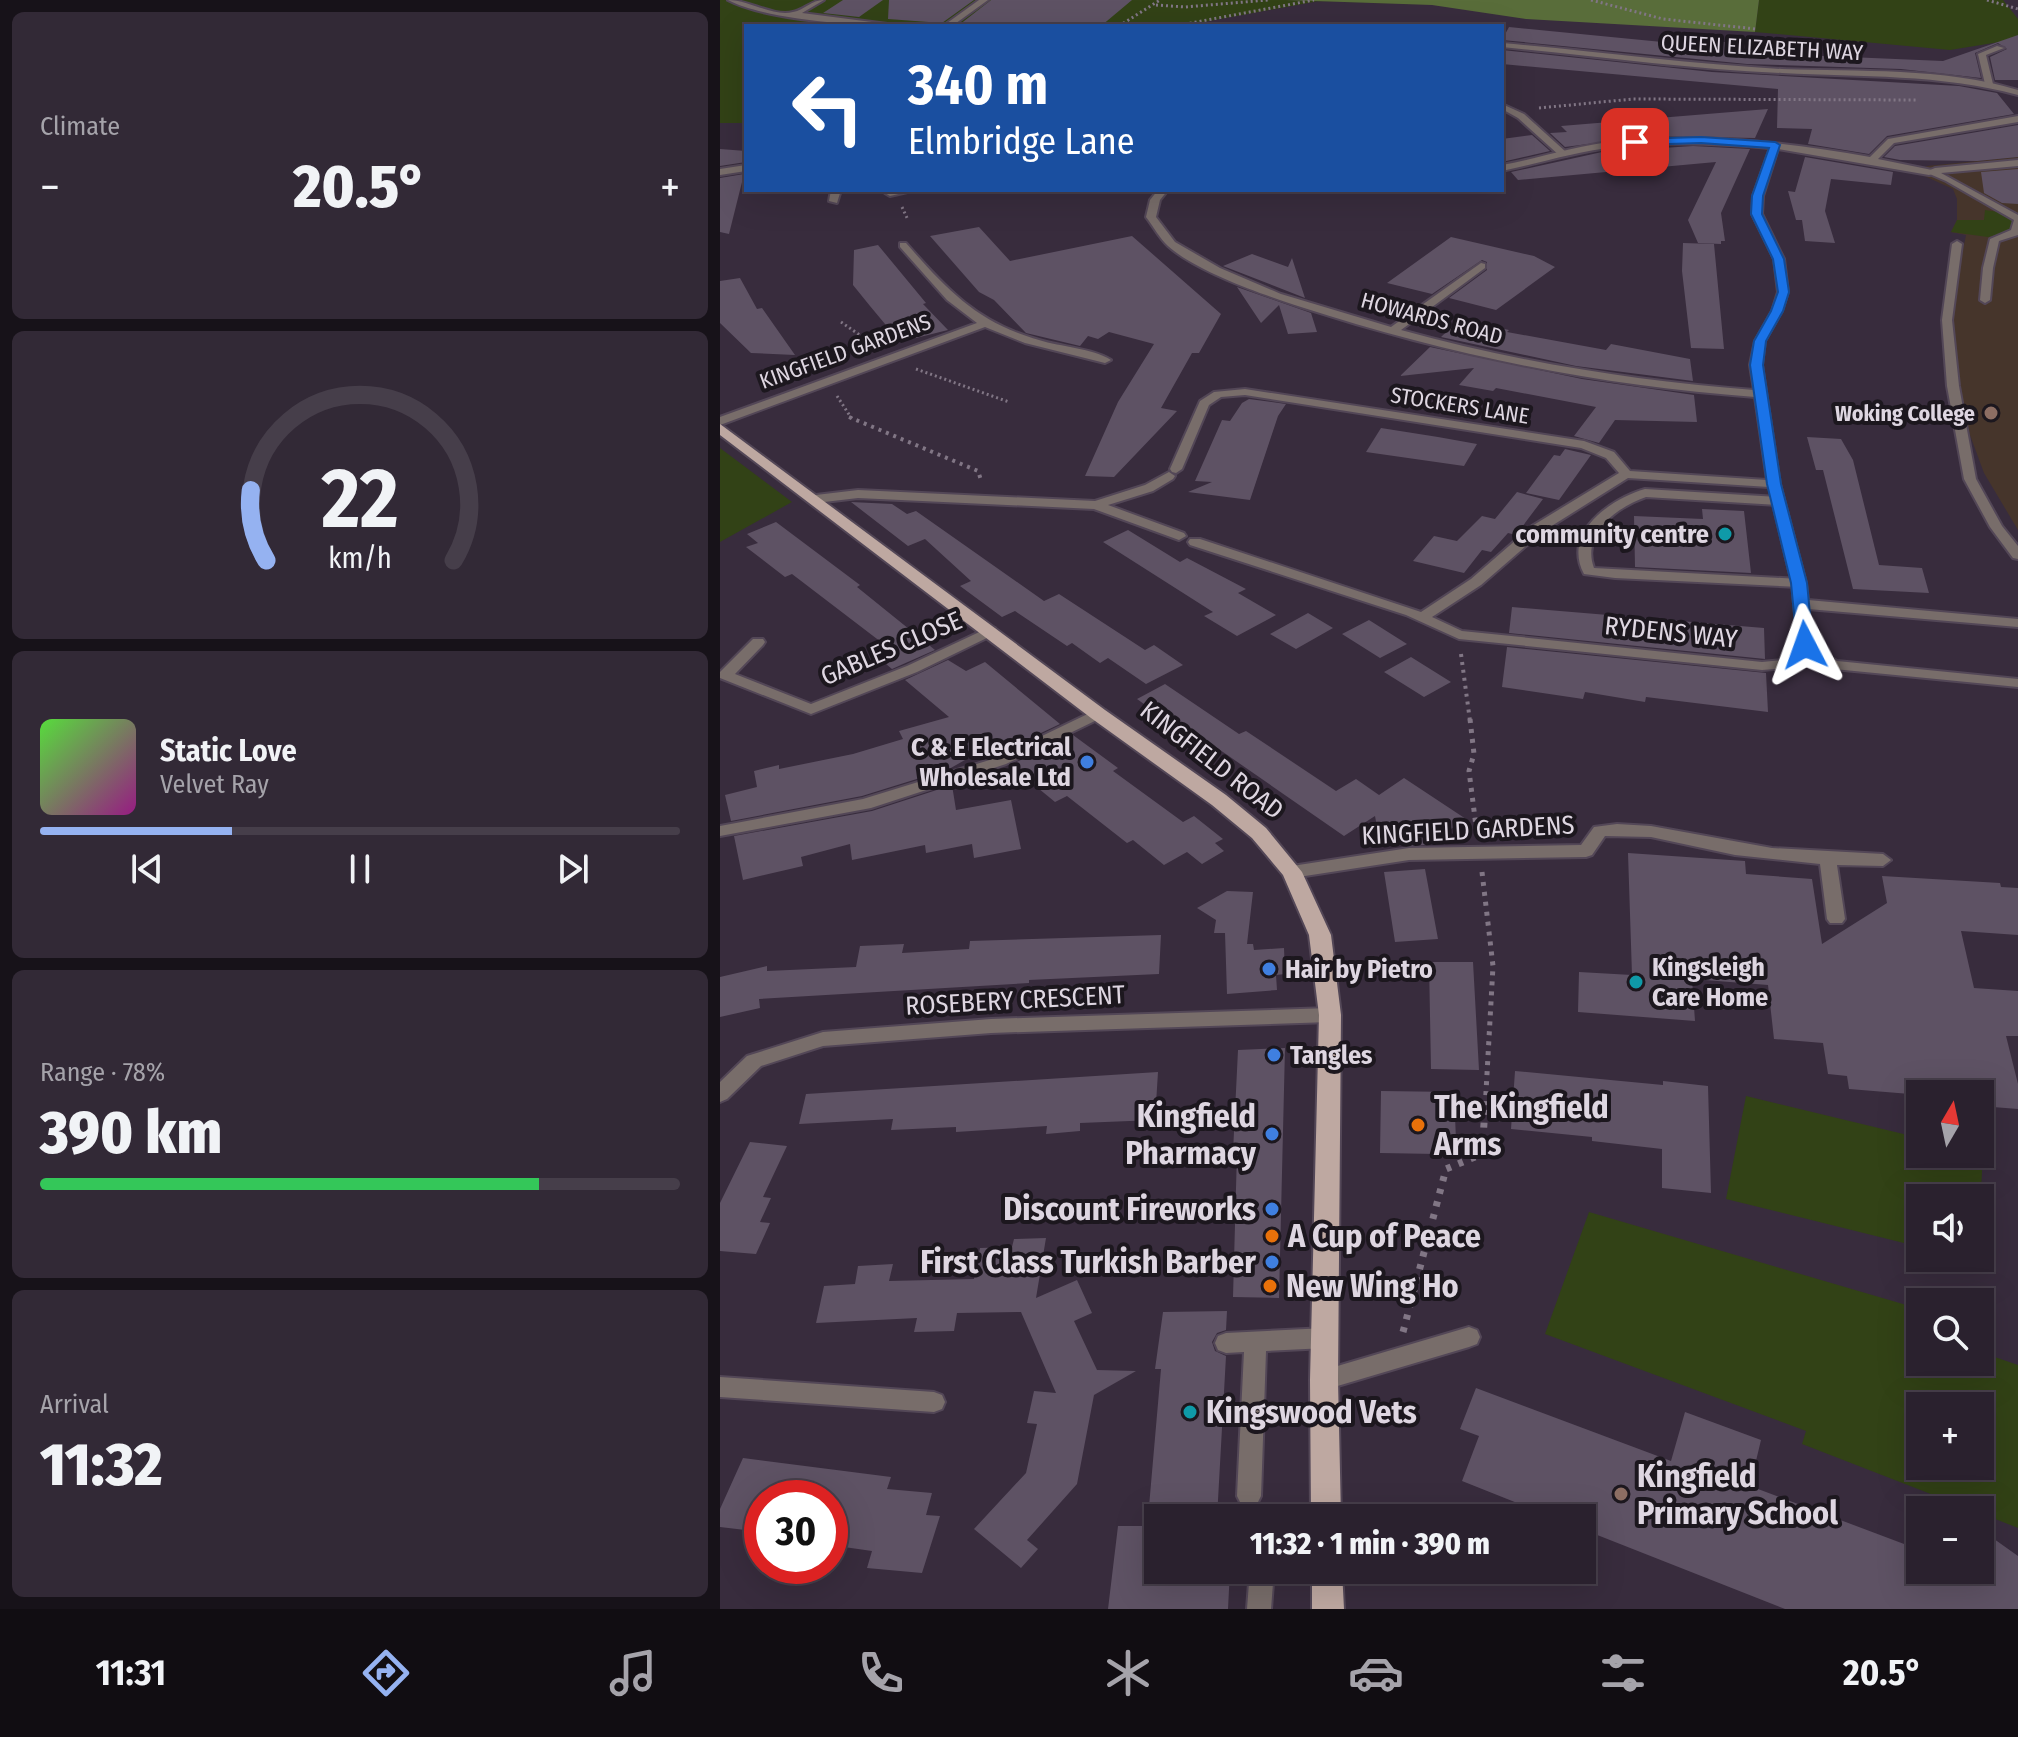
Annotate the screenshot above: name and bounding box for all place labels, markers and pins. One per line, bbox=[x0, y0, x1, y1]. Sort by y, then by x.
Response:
pin bbox=[1601, 108, 1669, 176]
place label: Woking College bbox=[1835, 400, 1975, 427]
marker: Woking College bbox=[1982, 404, 2000, 422]
place label: community centre bbox=[1515, 519, 1709, 550]
marker: community centre bbox=[1716, 525, 1734, 543]
place label: C & E Electrical Wholesale Ltd bbox=[911, 732, 1072, 793]
marker: C & E Electrical Wholesale Ltd bbox=[1078, 753, 1096, 771]
place label: Kingsleigh Care Home bbox=[1652, 952, 1768, 1013]
place label: Hair by Pietro bbox=[1285, 954, 1433, 985]
marker: Hair by Pietro bbox=[1260, 960, 1278, 978]
marker: Kingsleigh Care Home bbox=[1627, 973, 1645, 991]
place label: Tangles bbox=[1290, 1040, 1372, 1071]
marker: Tangles bbox=[1265, 1046, 1283, 1064]
place label: The Kingfield Arms bbox=[1433, 1088, 1609, 1163]
place label: Kingfield Pharmacy bbox=[1125, 1097, 1257, 1172]
marker: The Kingfield Arms bbox=[1409, 1116, 1427, 1134]
marker: Kingfield Pharmacy bbox=[1263, 1125, 1281, 1143]
place label: Discount Fireworks bbox=[1003, 1190, 1256, 1228]
marker: Discount Fireworks bbox=[1263, 1200, 1281, 1218]
place label: A Cup of Peace bbox=[1287, 1217, 1481, 1255]
marker: A Cup of Peace bbox=[1263, 1227, 1281, 1245]
place label: First Class Turkish Barber bbox=[920, 1243, 1256, 1281]
marker: First Class Turkish Barber bbox=[1263, 1253, 1281, 1271]
place label: New Wing Ho bbox=[1286, 1267, 1459, 1305]
marker: New Wing Ho bbox=[1261, 1277, 1279, 1295]
place label: Kingswood Vets bbox=[1206, 1393, 1417, 1431]
marker: Kingswood Vets bbox=[1181, 1403, 1199, 1421]
place label: Kingfield Primary School bbox=[1637, 1457, 1838, 1532]
marker: Kingfield Primary School bbox=[1612, 1485, 1630, 1503]

